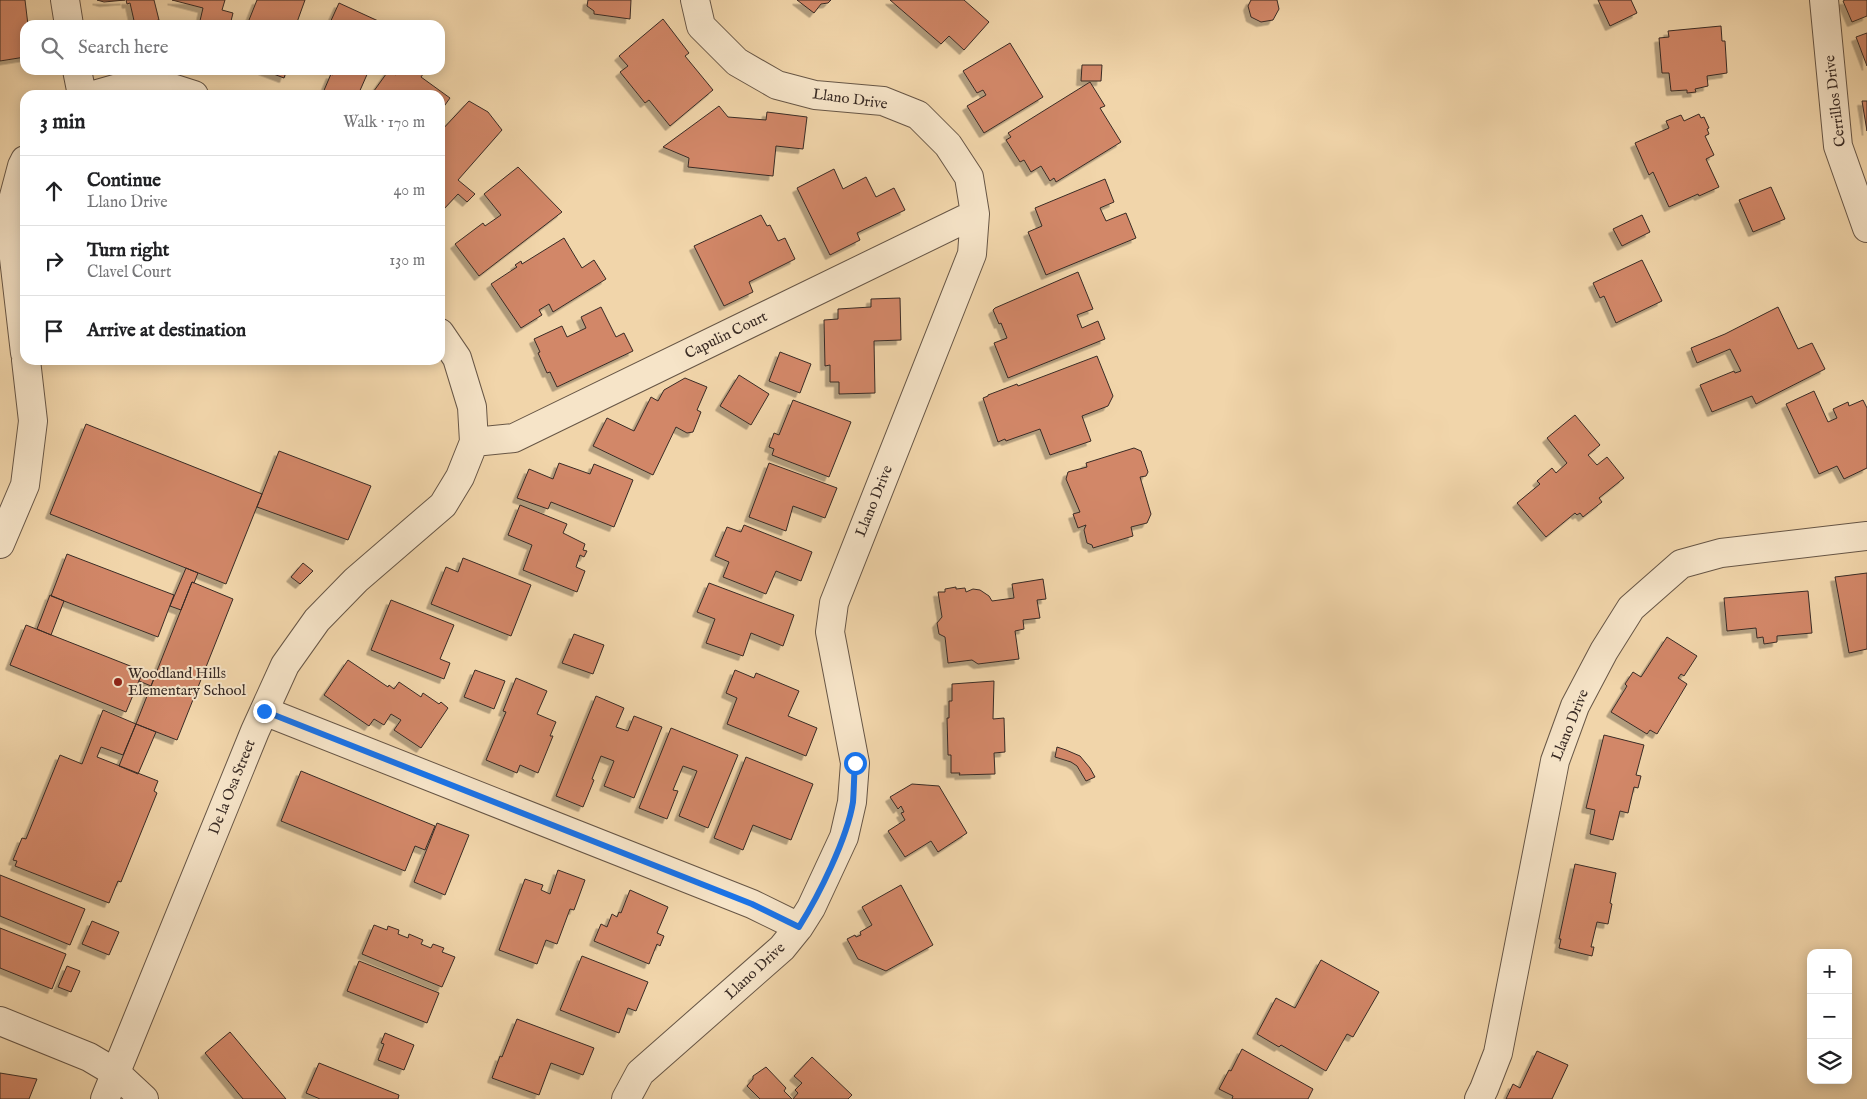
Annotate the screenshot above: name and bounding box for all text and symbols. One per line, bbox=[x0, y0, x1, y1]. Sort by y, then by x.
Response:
search box bbox=[20, 20, 445, 75]
icon: search bbox=[38, 34, 66, 62]
text: Search here bbox=[78, 36, 169, 60]
street label: Cerrillos Drive bbox=[1820, 54, 1850, 148]
street label: Llano Drive bbox=[811, 84, 889, 114]
text: 3 min bbox=[40, 109, 85, 136]
text: Walk · 170 m bbox=[343, 113, 425, 133]
text: Continue bbox=[87, 169, 161, 193]
icon: ahead bbox=[40, 177, 68, 205]
text: 40 m bbox=[393, 181, 425, 201]
text: Llano Drive bbox=[87, 193, 168, 213]
text: Turn right bbox=[87, 239, 169, 263]
icon: right bbox=[40, 247, 68, 275]
text: 130 m bbox=[389, 251, 425, 271]
text: Clavel Court bbox=[87, 263, 171, 283]
street label: Capulin Court bbox=[682, 307, 770, 363]
icon: arrive bbox=[40, 317, 68, 345]
text: Arrive at destination bbox=[87, 319, 246, 343]
street label: Llano Drive bbox=[851, 462, 897, 540]
place label: Woodland Hills Elementary School bbox=[128, 664, 247, 700]
marker: Woodland Hills Elementary School bbox=[112, 676, 124, 688]
street label: Llano Drive bbox=[1547, 686, 1593, 764]
route end bbox=[253, 700, 276, 723]
street label: De la Osa Street bbox=[204, 737, 260, 837]
route start bbox=[844, 752, 867, 775]
street label: Llano Drive bbox=[721, 938, 789, 1004]
map controls bbox=[1807, 949, 1852, 1084]
button: + bbox=[1807, 949, 1852, 994]
button: − bbox=[1807, 994, 1852, 1039]
button: layers bbox=[1807, 1039, 1852, 1084]

